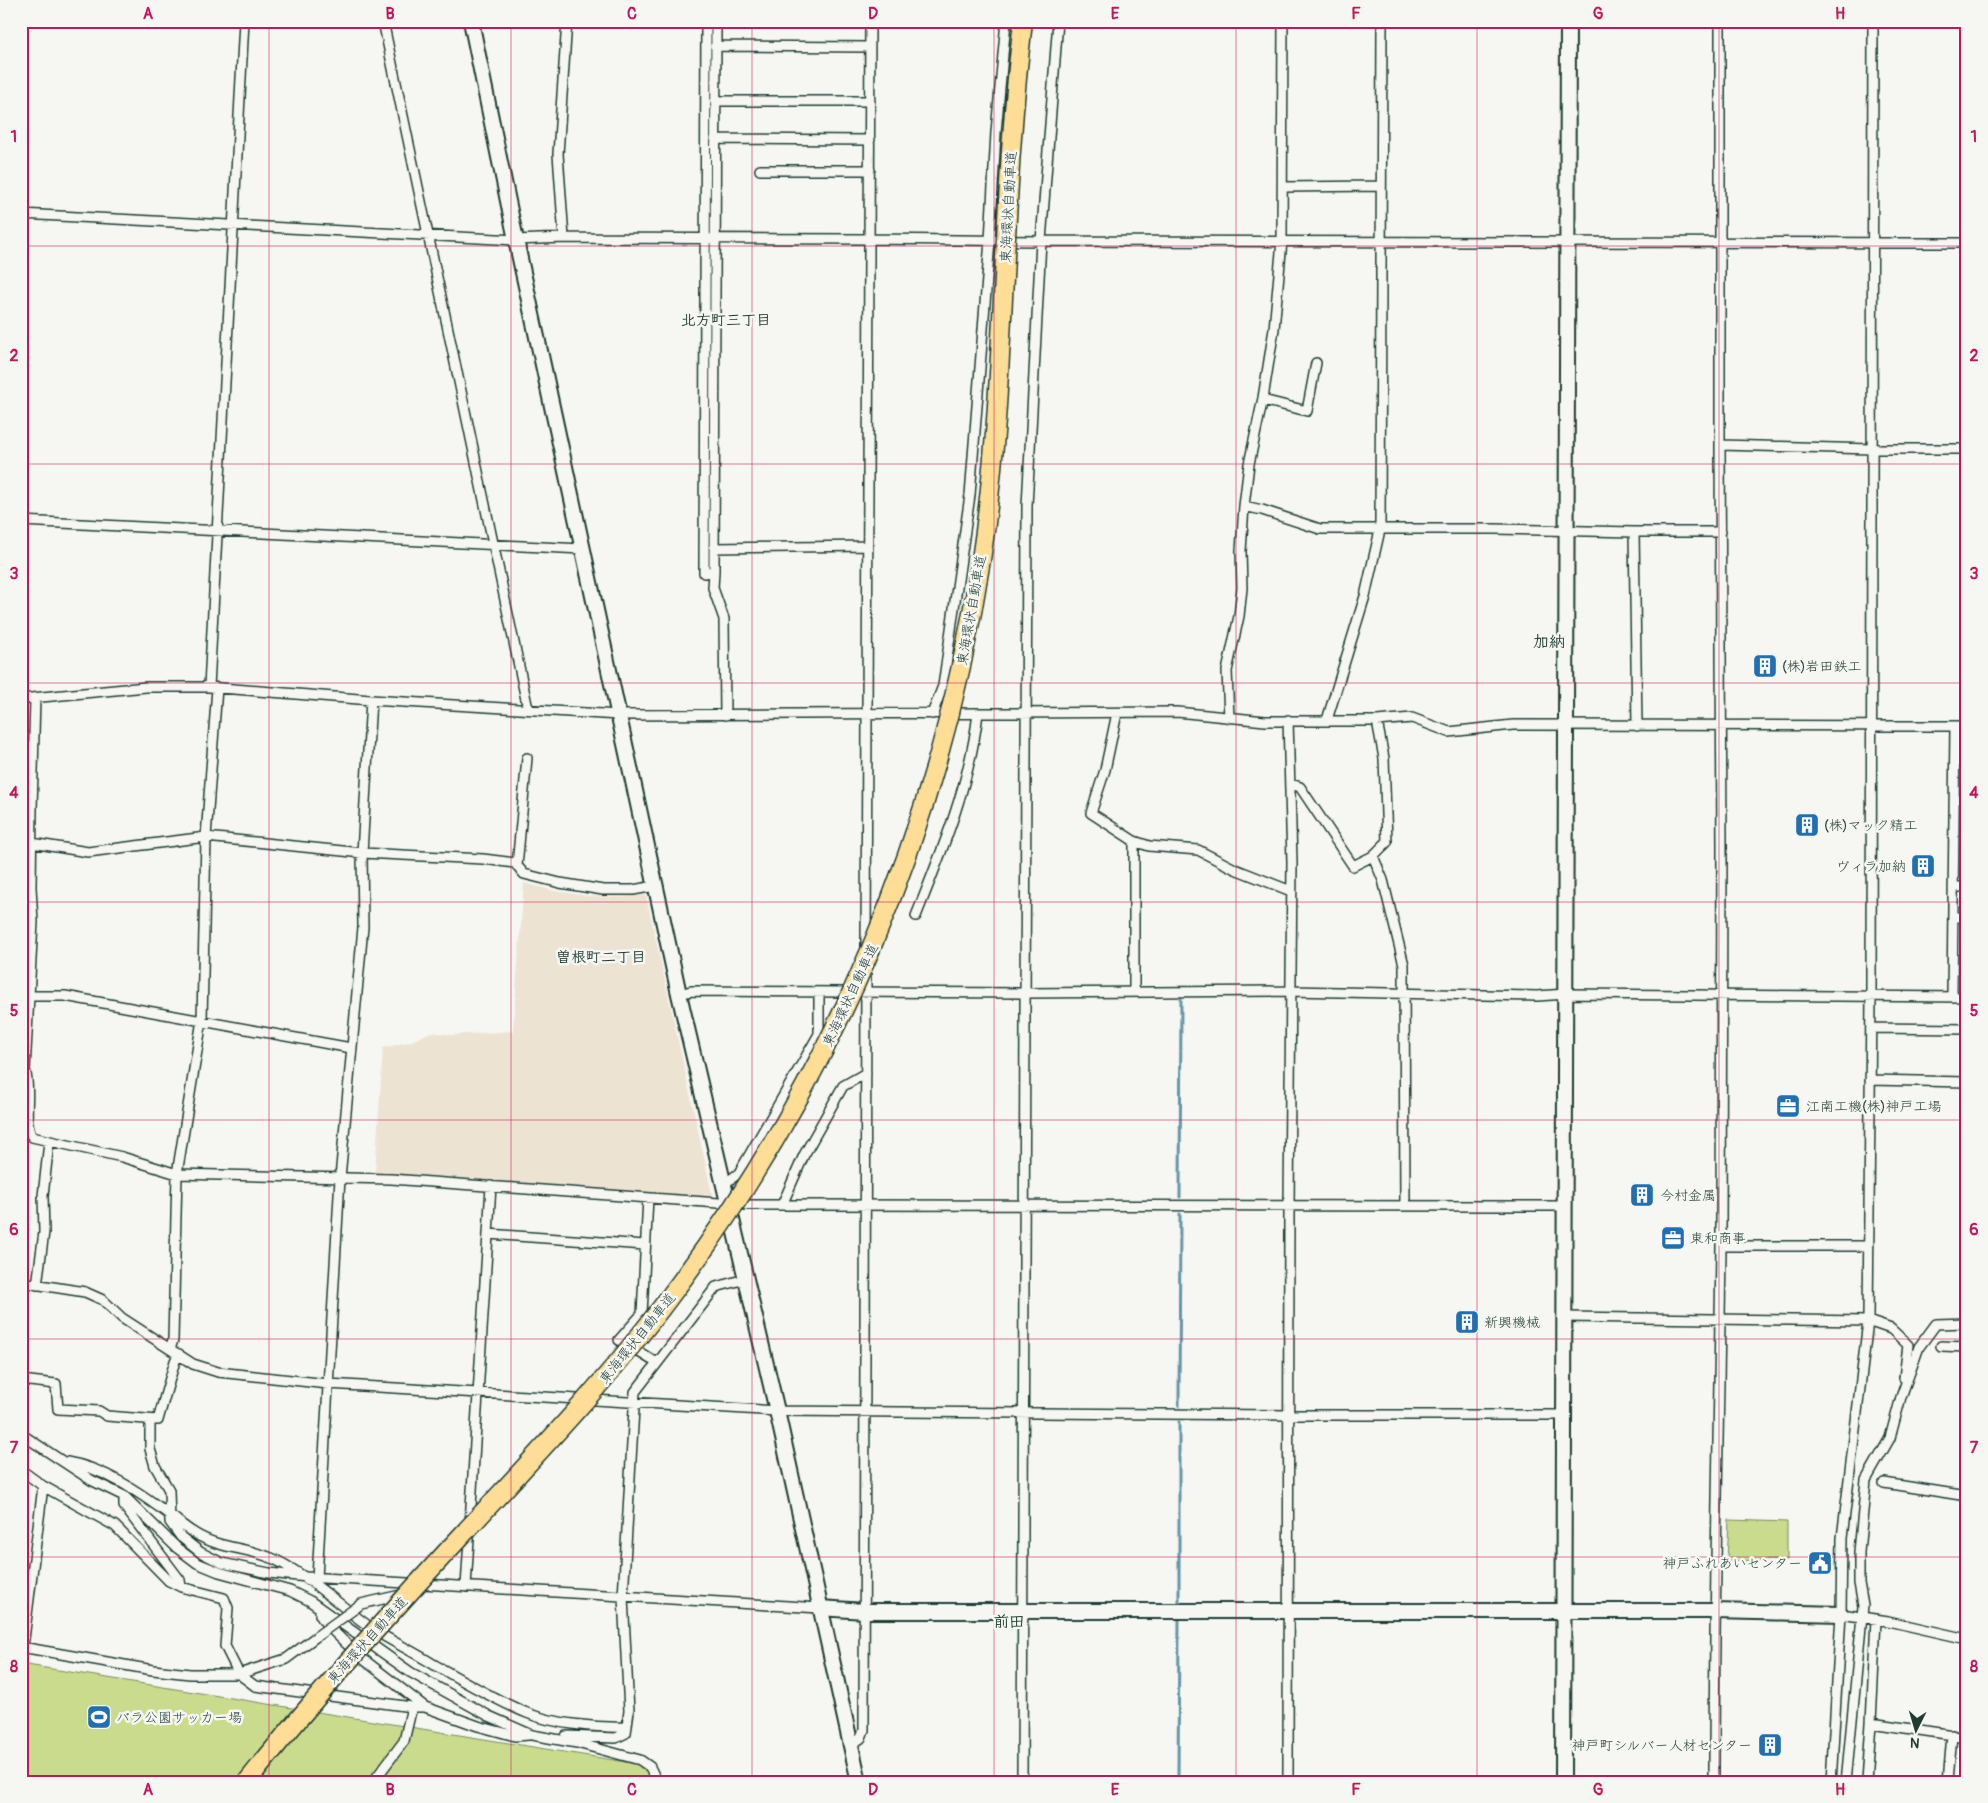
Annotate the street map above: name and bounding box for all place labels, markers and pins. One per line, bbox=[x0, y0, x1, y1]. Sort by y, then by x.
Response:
building icon: (株)岩田鉄工 bbox=[1752, 653, 1778, 679]
place label: (株)岩田鉄工 bbox=[1782, 658, 1861, 675]
building icon: (株)マック精工 bbox=[1794, 812, 1820, 838]
place label: (株)マック精工 bbox=[1824, 817, 1917, 834]
building icon: ヴィラ加納 bbox=[1910, 853, 1936, 879]
place label: ヴィラ加納 bbox=[1836, 858, 1906, 875]
office icon: 江南工機(株)神戸工場 bbox=[1775, 1093, 1801, 1119]
place label: 江南工機(株)神戸工場 bbox=[1806, 1098, 1941, 1115]
building icon: 今村金属 bbox=[1629, 1182, 1655, 1208]
place label: 今村金属 bbox=[1660, 1187, 1716, 1204]
office icon: 東和商事 bbox=[1660, 1225, 1686, 1251]
place label: 東和商事 bbox=[1690, 1230, 1746, 1247]
building icon: 新興機械 bbox=[1454, 1309, 1480, 1335]
place label: 新興機械 bbox=[1484, 1314, 1540, 1331]
public building icon: 神戸ふれあいセンター bbox=[1807, 1550, 1833, 1576]
place label: 神戸ふれあいセンター bbox=[1663, 1555, 1802, 1572]
sports icon: バラ公園サッカー場 bbox=[86, 1704, 112, 1730]
place label: バラ公園サッカー場 bbox=[116, 1709, 242, 1726]
building icon: 神戸町シルバー人材センター bbox=[1757, 1732, 1783, 1758]
place label: 神戸町シルバー人材センター bbox=[1571, 1737, 1752, 1754]

